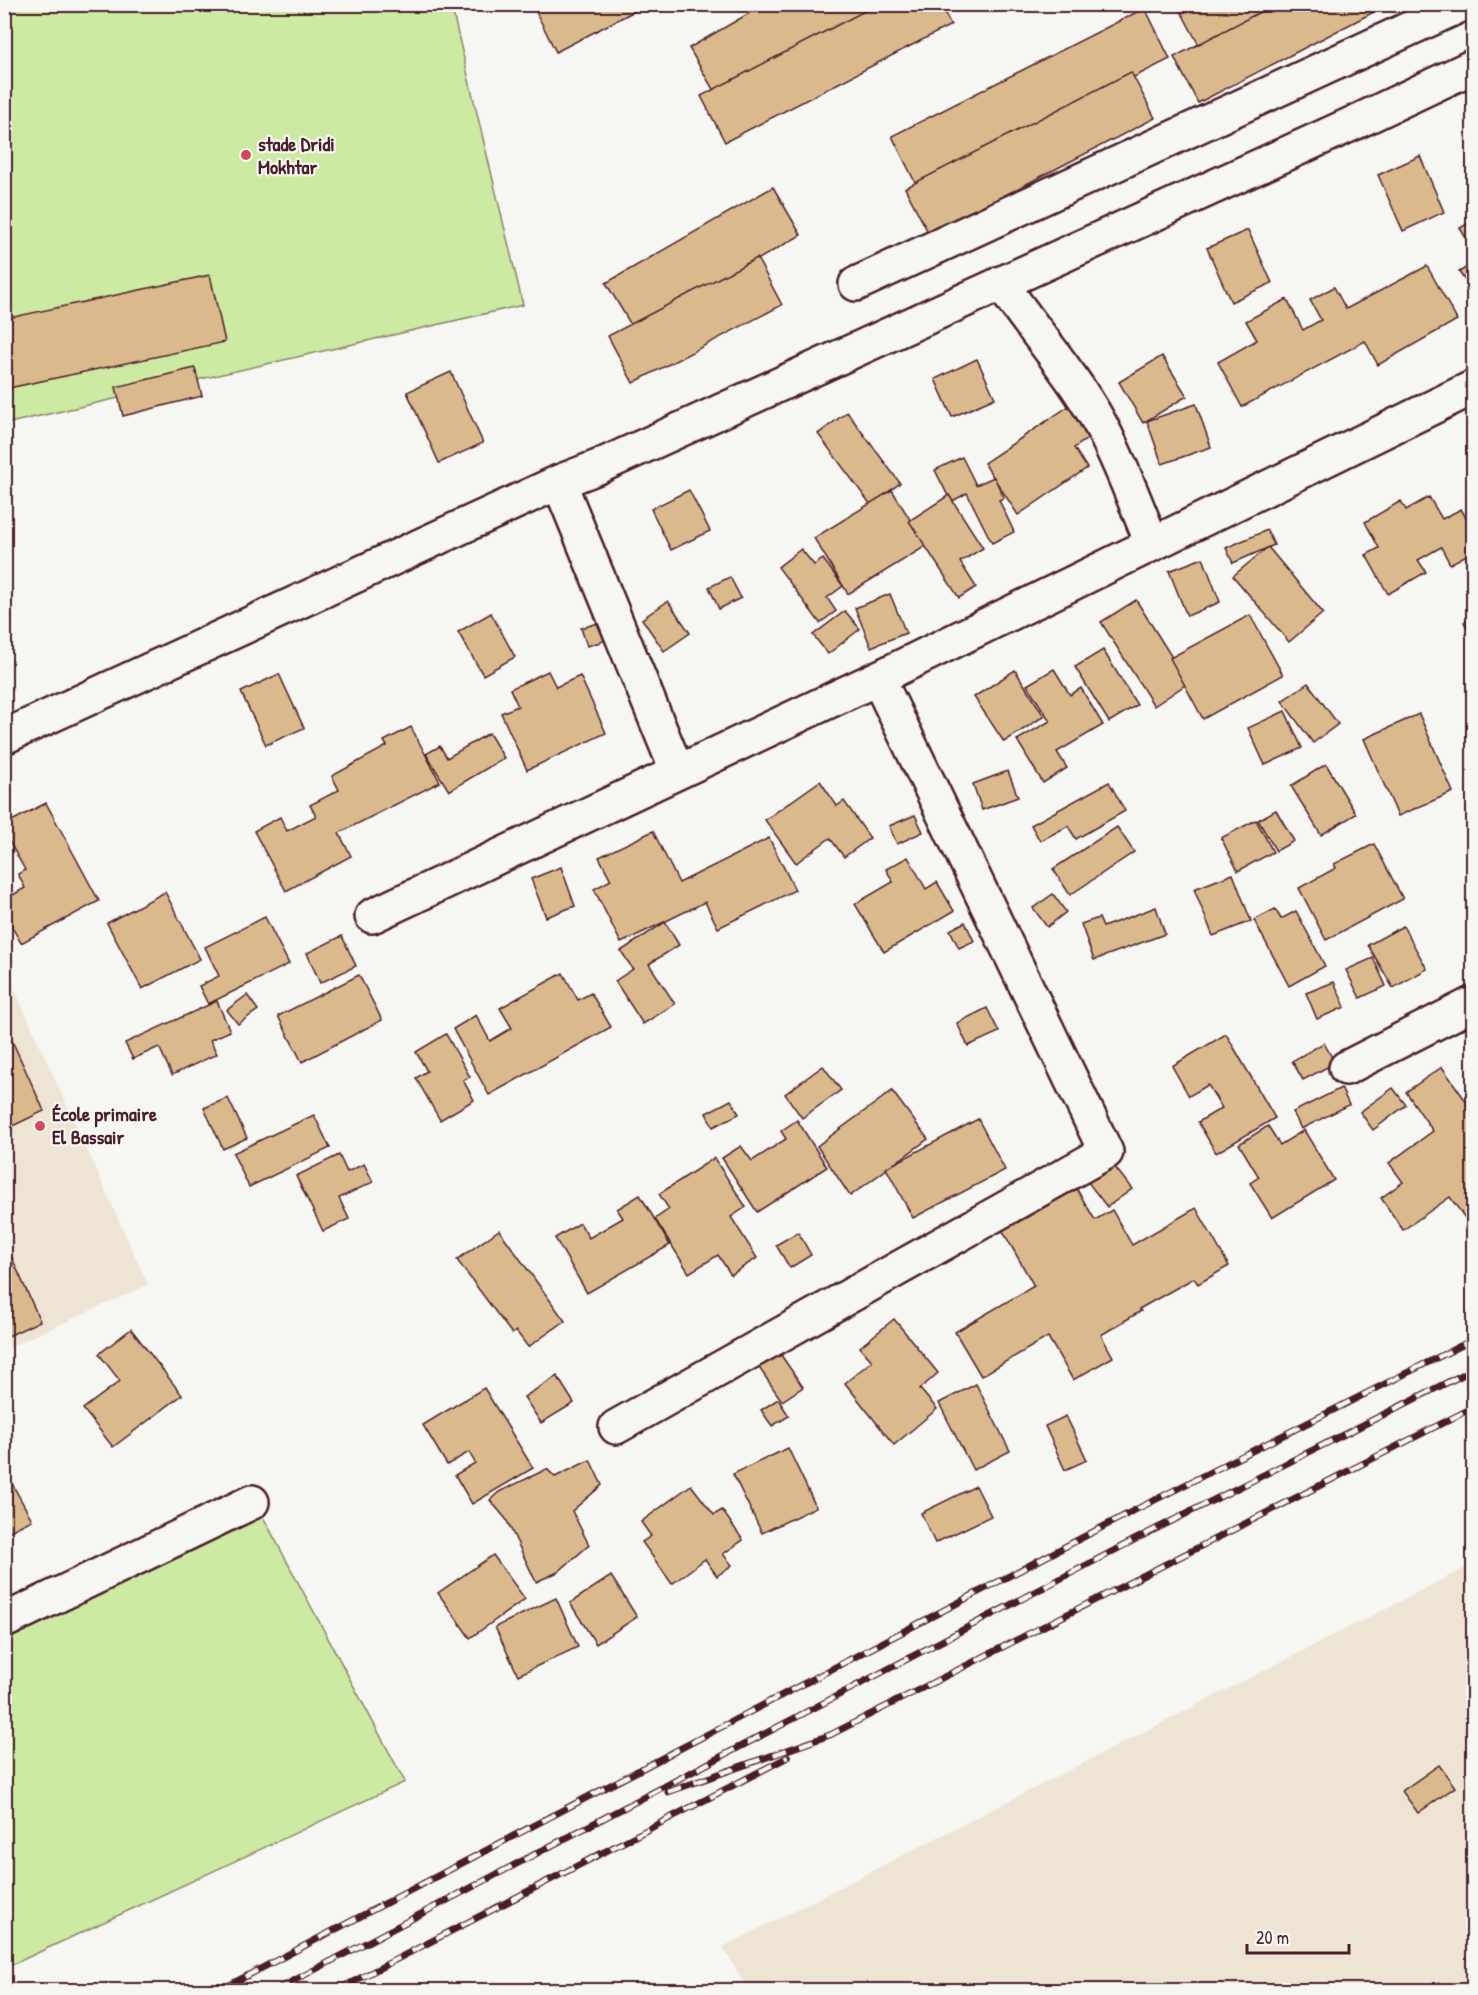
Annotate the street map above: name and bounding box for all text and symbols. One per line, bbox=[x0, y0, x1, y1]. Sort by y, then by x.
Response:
place label: stade Dridi Mokhtar bbox=[258, 130, 335, 180]
marker: stade Dridi Mokhtar bbox=[239, 148, 253, 162]
place label: École primaire El Bassair bbox=[52, 1100, 157, 1150]
marker: École primaire El Bassair bbox=[33, 1119, 47, 1133]
scale bar bbox=[1247, 1917, 1349, 1955]
text: 20 m bbox=[1256, 1925, 1289, 1950]

